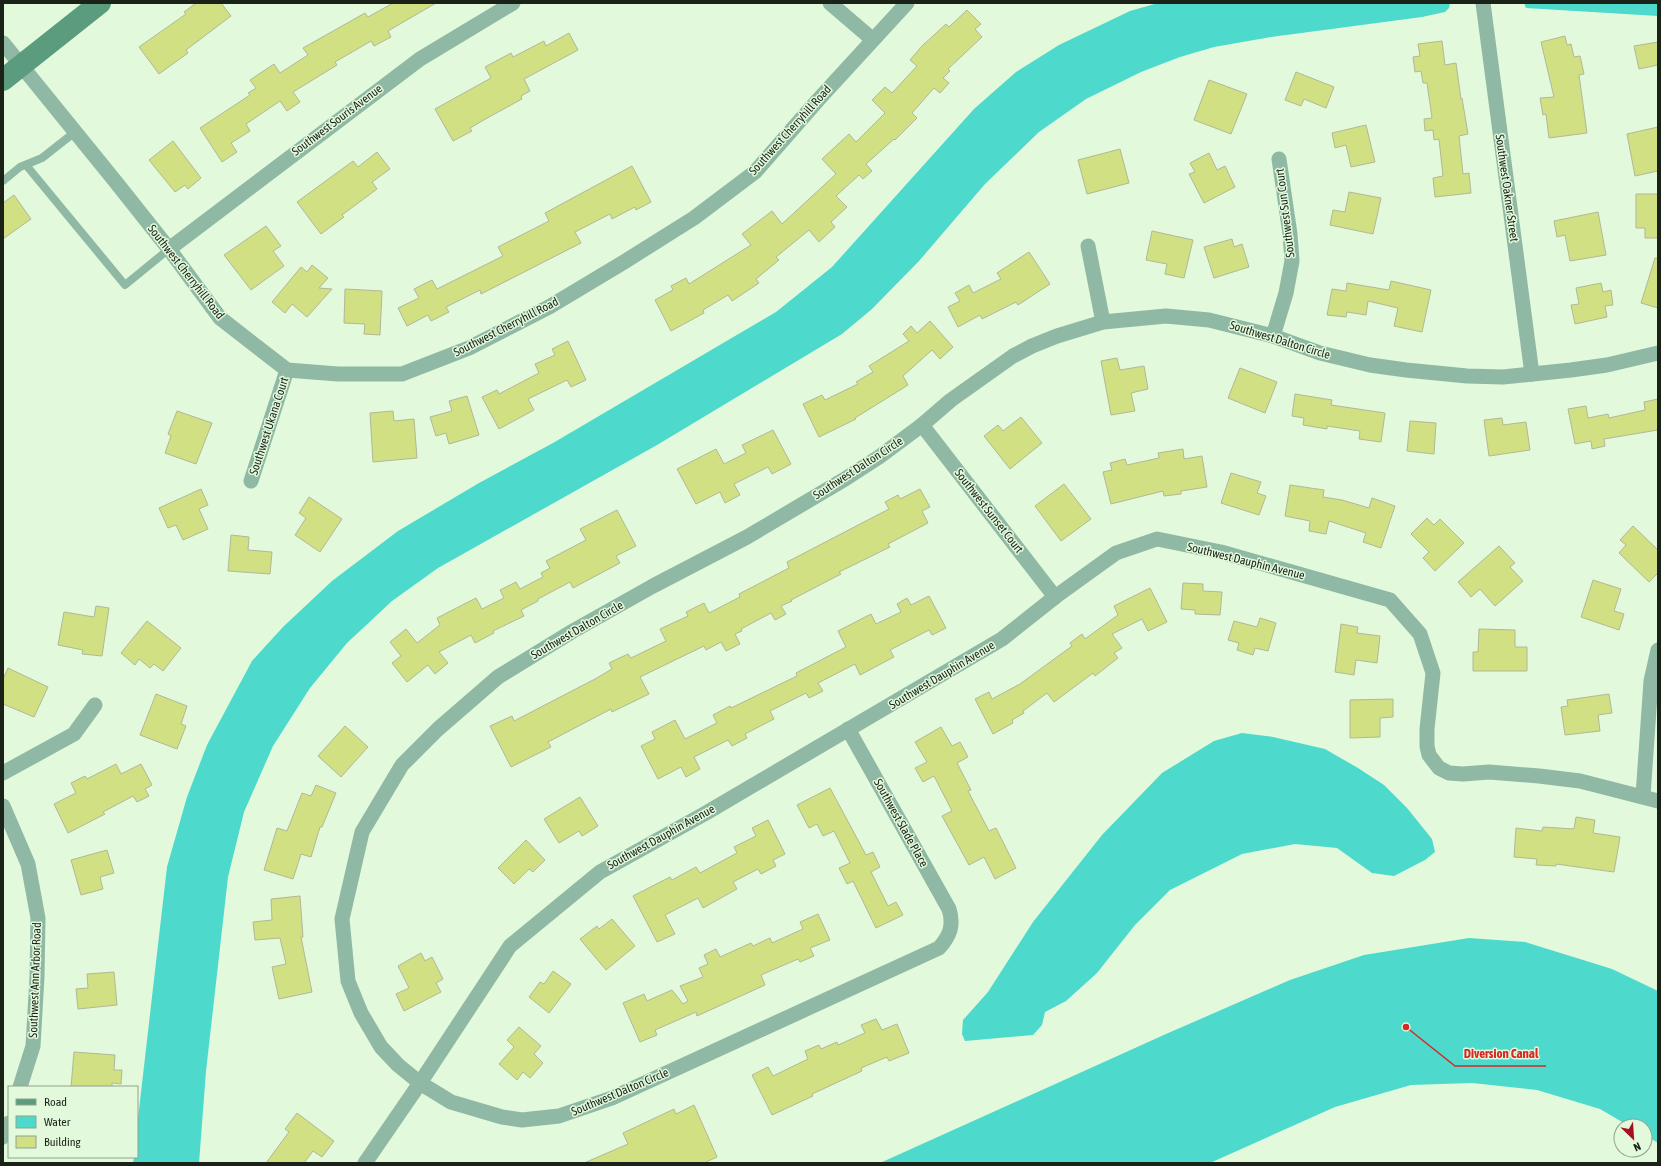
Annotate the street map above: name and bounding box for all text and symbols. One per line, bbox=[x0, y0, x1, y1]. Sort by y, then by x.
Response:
street label: Southwest Souris Avenue bbox=[289, 81, 385, 159]
street label: Southwest Cherryhill Road bbox=[746, 82, 834, 178]
street label: Southwest Oakner Street bbox=[1493, 133, 1522, 243]
street label: Southwest Sun Court bbox=[1273, 167, 1297, 258]
street label: Southwest Cherryhill Road bbox=[145, 222, 227, 322]
street label: Southwest Cherryhill Road bbox=[451, 294, 561, 360]
street label: Southwest Dalton Circle bbox=[1228, 318, 1332, 362]
street label: Southwest Ukana Court bbox=[247, 375, 292, 477]
street label: Southwest Dalton Circle bbox=[811, 434, 905, 502]
street label: Southwest Sunset Court bbox=[952, 466, 1026, 556]
street label: Southwest Dauphin Avenue bbox=[1186, 540, 1306, 582]
street label: Southwest Dalton Circle bbox=[528, 598, 626, 662]
street label: Southwest Dauphin Avenue bbox=[887, 638, 997, 712]
street label: Southwest Slade Place bbox=[871, 776, 931, 870]
street label: Southwest Dauphin Avenue bbox=[605, 802, 717, 872]
street label: Southwest Ann Arbor Road bbox=[26, 922, 44, 1038]
callout: Diversion Canal bbox=[1455, 1041, 1546, 1066]
text: Diversion Canal bbox=[1464, 1046, 1539, 1061]
street label: Southwest Dalton Circle bbox=[569, 1065, 671, 1119]
legend bbox=[8, 1086, 138, 1158]
text: Road bbox=[44, 1095, 67, 1109]
text: Water bbox=[44, 1115, 71, 1129]
north arrow bbox=[1613, 1118, 1653, 1158]
text: Building bbox=[44, 1135, 82, 1149]
text: N bbox=[1632, 1140, 1643, 1154]

